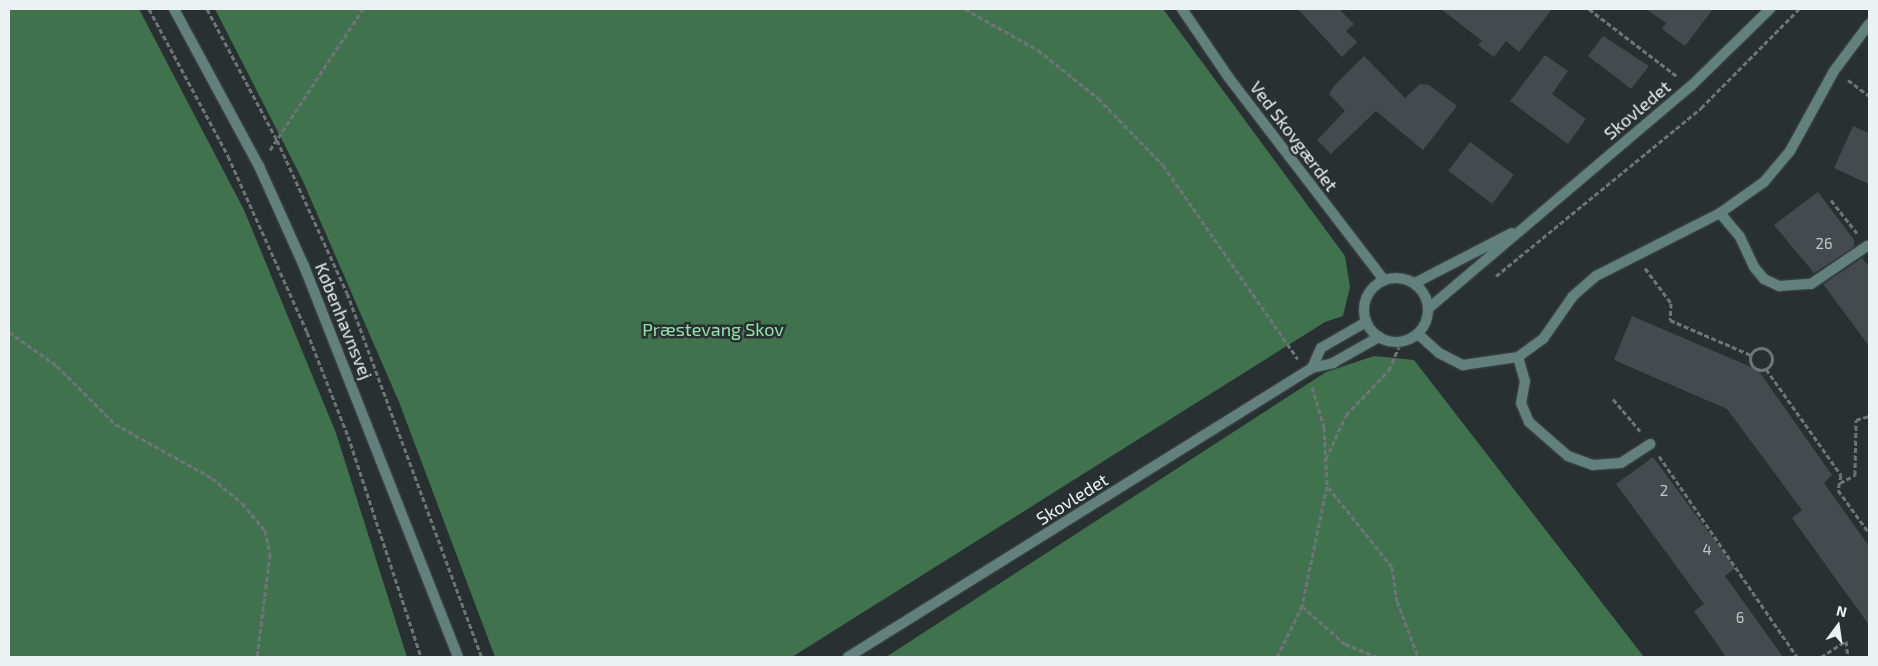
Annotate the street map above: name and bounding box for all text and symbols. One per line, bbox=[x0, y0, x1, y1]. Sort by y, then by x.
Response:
street label: Skovledet bbox=[1599, 76, 1675, 144]
street label: Ved Skovgærdet bbox=[1246, 77, 1342, 195]
house number: 26 bbox=[1815, 235, 1833, 253]
street label: Københavnsvej bbox=[311, 259, 377, 383]
park label: Præstevang Skov bbox=[642, 318, 784, 340]
street label: Skovledet bbox=[1032, 469, 1112, 529]
house number: 2 bbox=[1660, 482, 1668, 500]
house number: 4 bbox=[1702, 541, 1712, 559]
north arrow bbox=[1813, 601, 1863, 651]
text: N bbox=[1835, 601, 1849, 620]
house number: 6 bbox=[1736, 609, 1744, 627]

